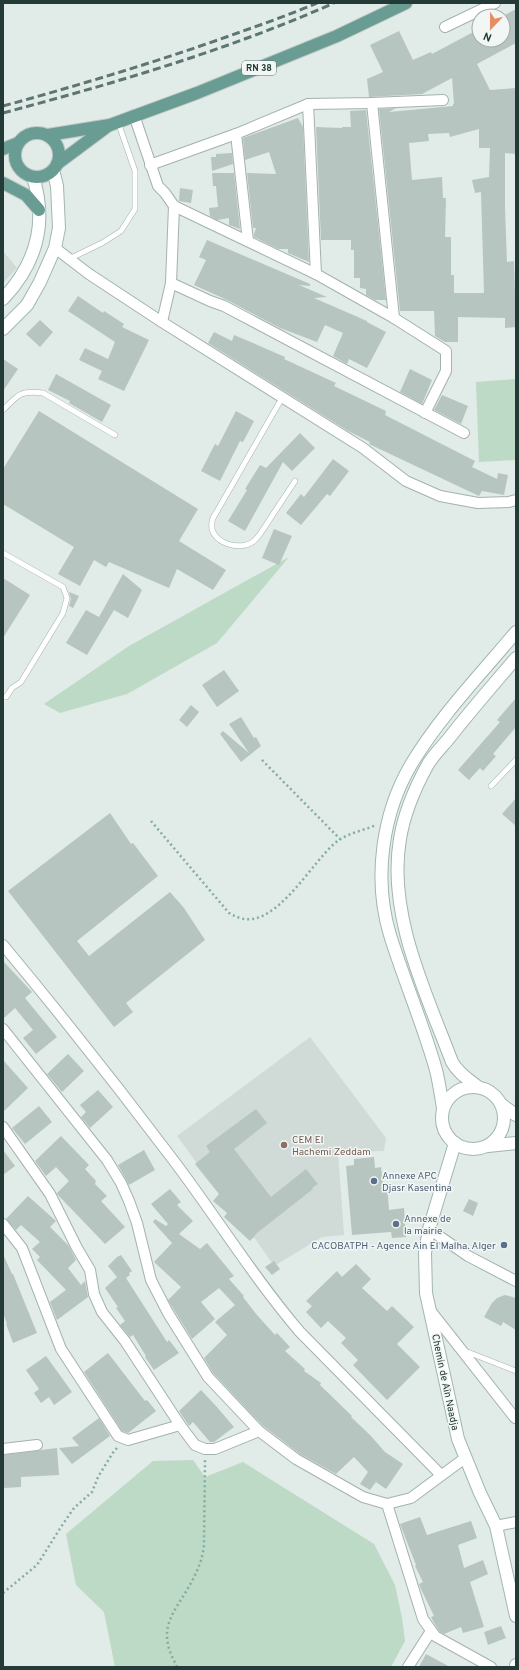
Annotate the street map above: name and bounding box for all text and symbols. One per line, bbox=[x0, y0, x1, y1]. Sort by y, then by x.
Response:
north arrow bbox=[471, 8, 511, 48]
text: N bbox=[481, 28, 494, 44]
road number: RN 38 bbox=[242, 61, 276, 75]
place label: CEM El Hachemi Zeddam bbox=[292, 1134, 371, 1159]
marker: CEM El Hachemi Zeddam bbox=[279, 1140, 289, 1150]
place label: Annexe APC Djasr Kasentina bbox=[382, 1170, 452, 1195]
marker: Annexe APC Djasr Kasentina bbox=[369, 1176, 379, 1186]
place label: Annexe de la mairie bbox=[404, 1213, 451, 1238]
marker: Annexe de la mairie bbox=[391, 1219, 401, 1229]
place label: CACOBATPH - Agence Ain El Malha. Alger bbox=[311, 1240, 496, 1253]
marker: CACOBATPH - Agence Ain El Malha. Alger bbox=[499, 1240, 509, 1250]
street label: Chemin de Aïn Naadja bbox=[428, 1333, 461, 1432]

